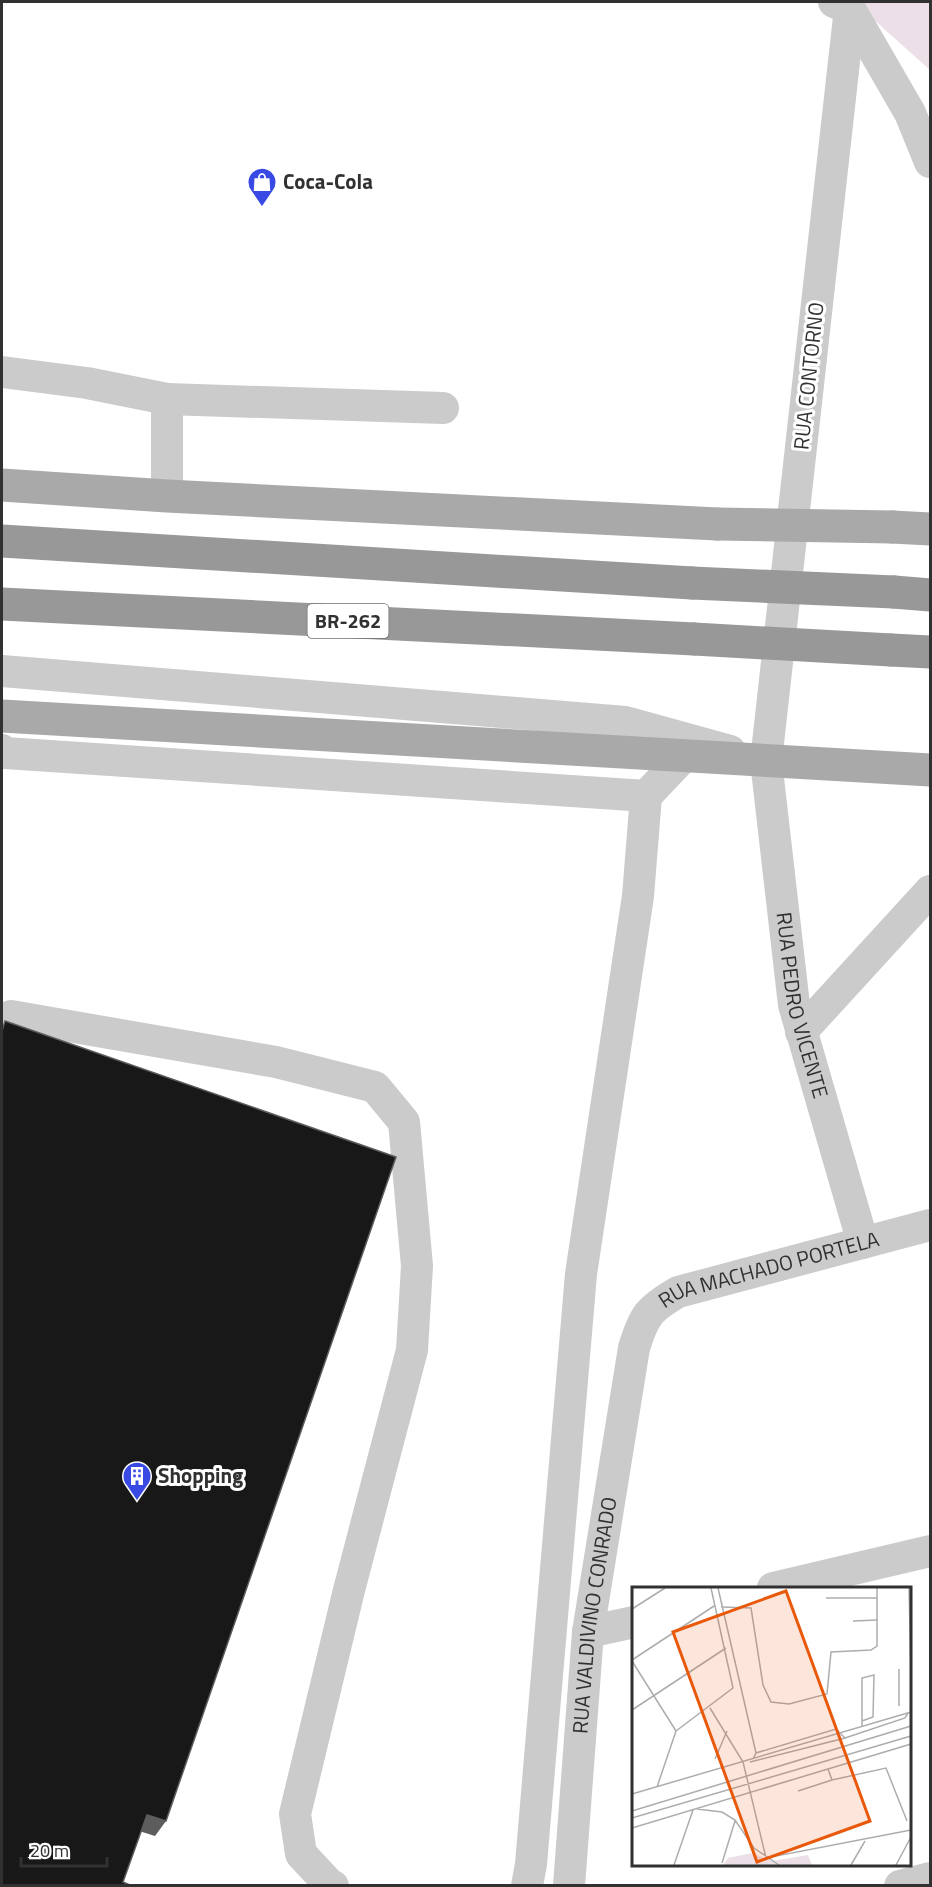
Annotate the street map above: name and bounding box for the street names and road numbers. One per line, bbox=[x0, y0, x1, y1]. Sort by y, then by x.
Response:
street label: RUA CONTORNO bbox=[784, 301, 832, 451]
road number: BR-262 bbox=[308, 604, 388, 638]
street label: RUA PEDRO VICENTE bbox=[768, 910, 837, 1102]
street label: RUA MACHADO PORTELA bbox=[651, 1222, 883, 1315]
street label: RUA VALDIVINO CONRADO bbox=[563, 1494, 625, 1735]

